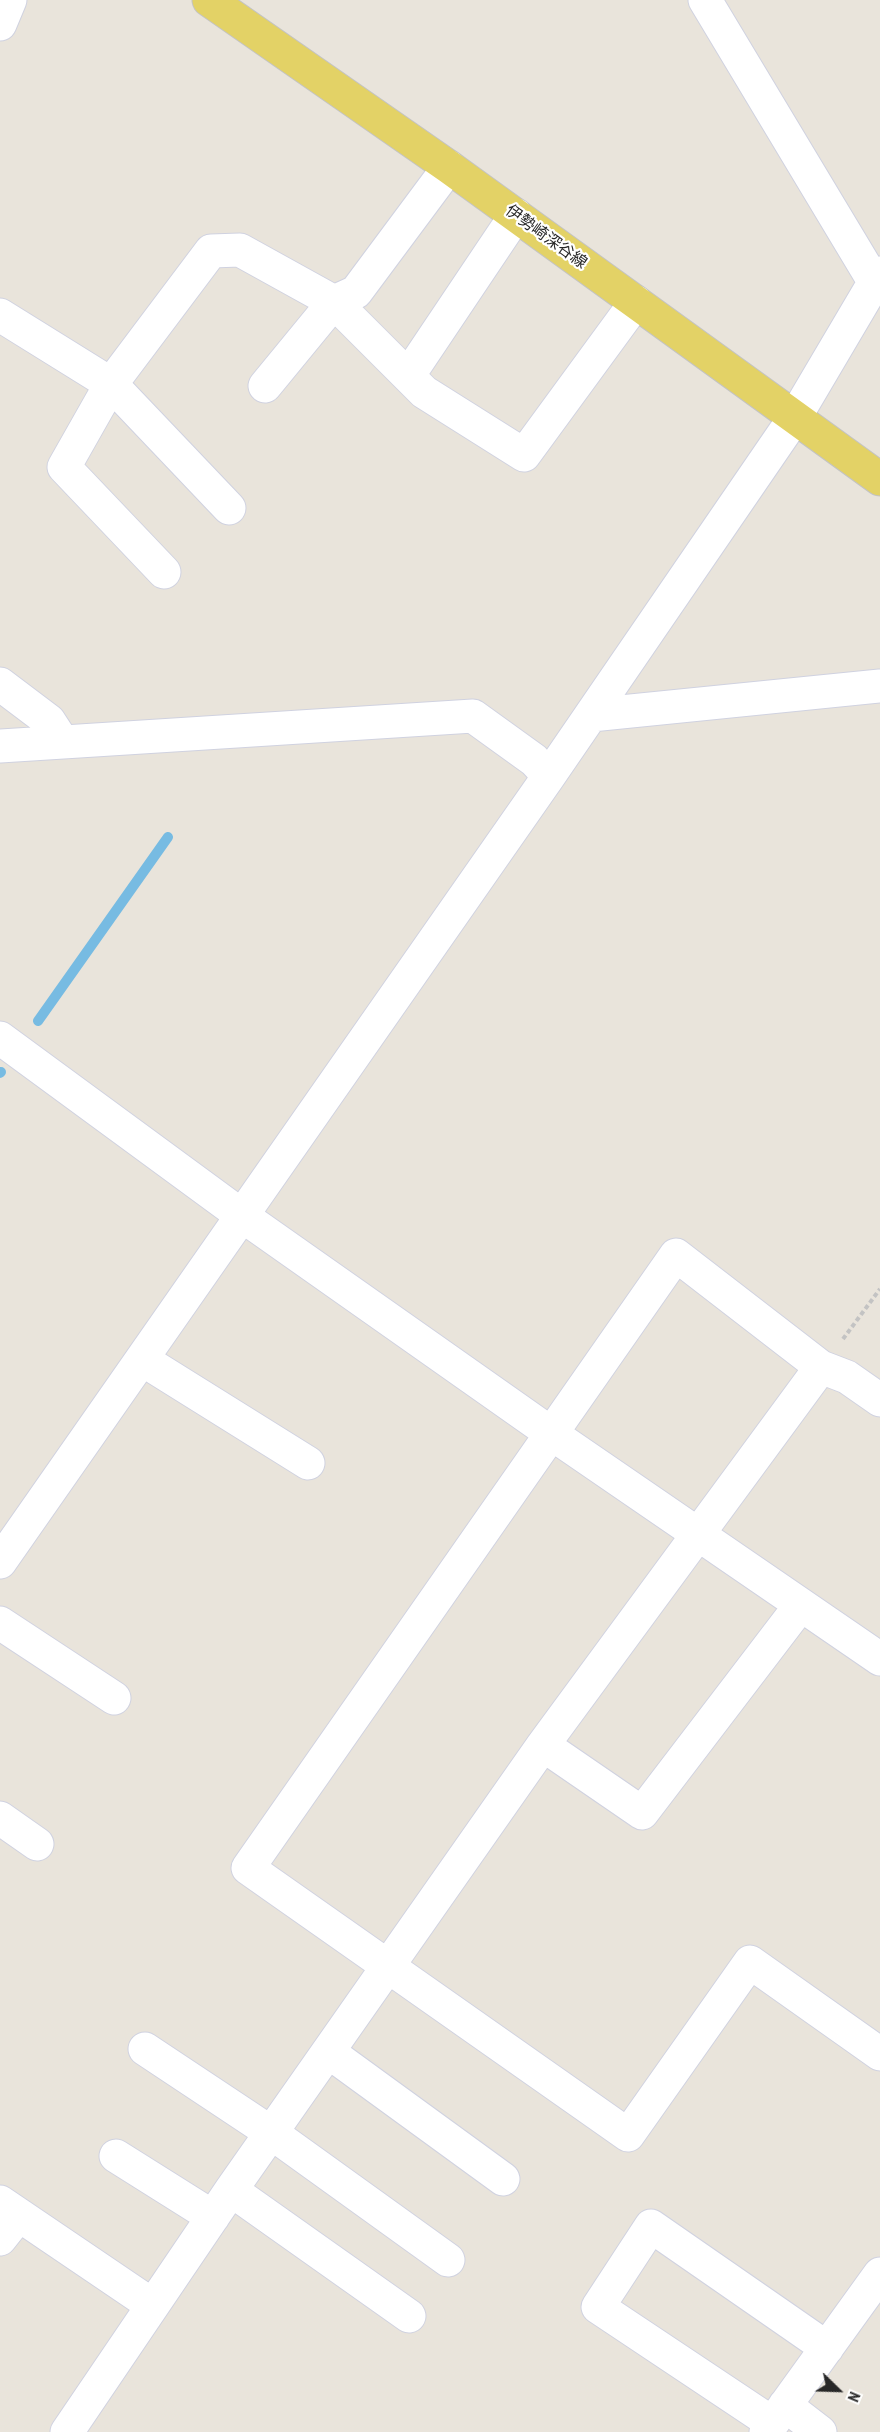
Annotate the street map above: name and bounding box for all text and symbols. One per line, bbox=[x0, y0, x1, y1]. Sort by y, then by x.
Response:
street label: 伊勢崎深谷線 bbox=[502, 201, 590, 273]
north arrow bbox=[808, 2360, 868, 2420]
text: N bbox=[844, 2389, 865, 2405]

